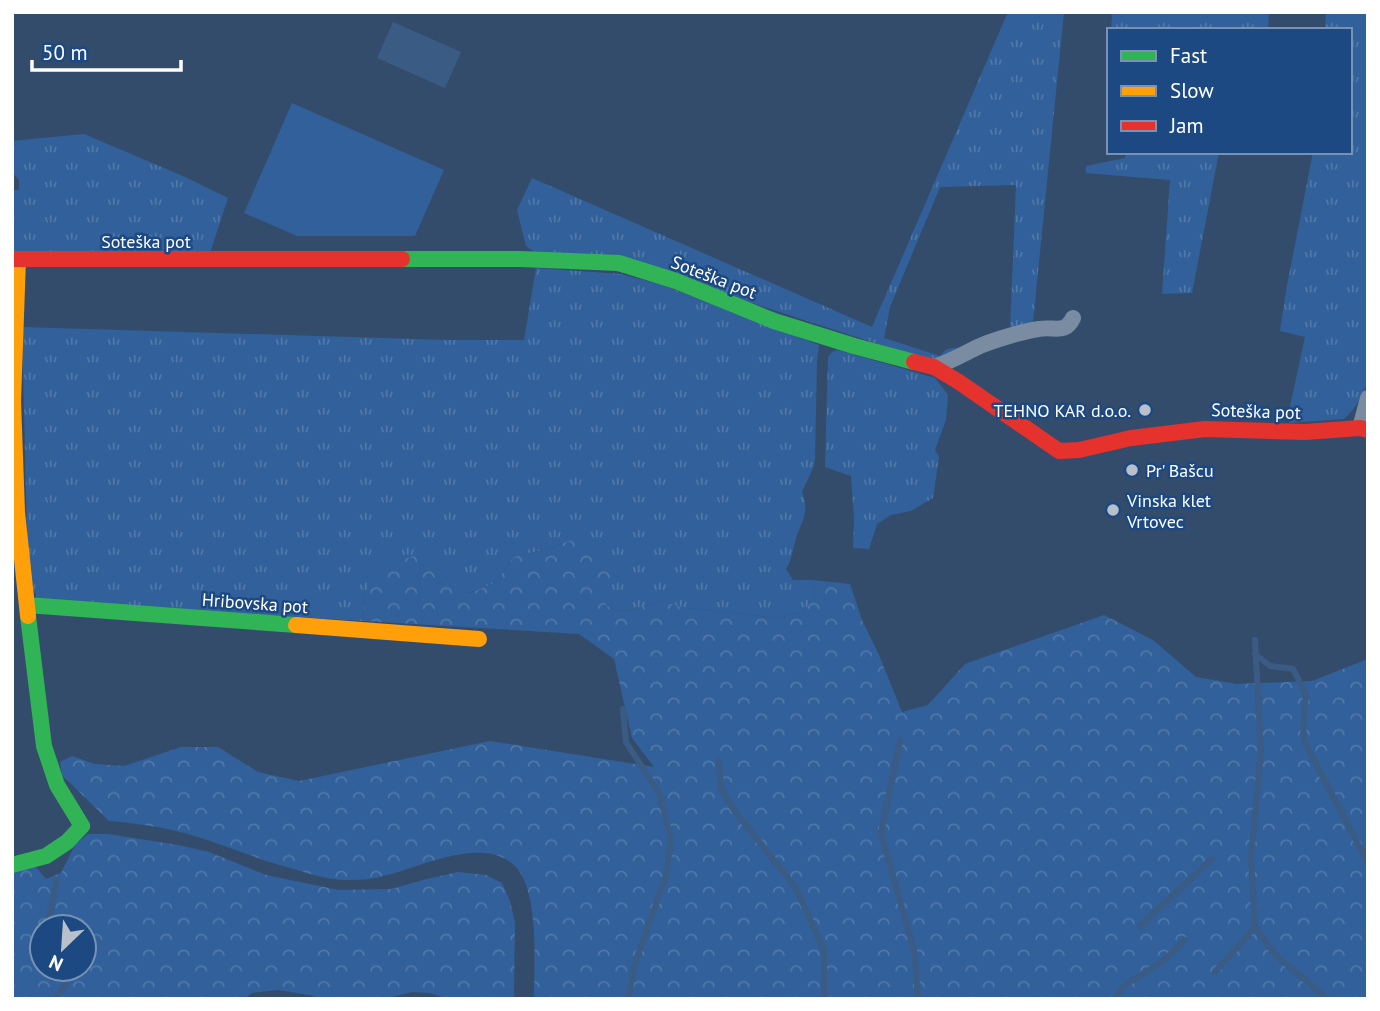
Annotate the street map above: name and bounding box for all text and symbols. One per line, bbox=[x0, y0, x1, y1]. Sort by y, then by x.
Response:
scale bar bbox=[32, 28, 180, 72]
legend bbox=[1107, 28, 1352, 154]
text: 50 m bbox=[42, 39, 88, 66]
text: Fast bbox=[1170, 42, 1207, 69]
text: Slow bbox=[1170, 77, 1214, 104]
text: Jam bbox=[1169, 112, 1204, 139]
street label: Soteška pot bbox=[101, 230, 191, 253]
street label: Soteška pot bbox=[668, 250, 760, 304]
street label: Soteška pot bbox=[1211, 398, 1301, 424]
place label: TEHNO KAR d.o.o. bbox=[993, 399, 1131, 422]
marker: TEHNO KAR d.o.o. bbox=[1137, 402, 1153, 418]
place label: Pr' Bašcu bbox=[1146, 459, 1214, 482]
marker: Pr' Bašcu bbox=[1124, 462, 1140, 478]
place label: Vinska klet Vrtovec bbox=[1126, 489, 1211, 533]
marker: Vinska klet Vrtovec bbox=[1105, 502, 1121, 518]
street label: Hribovska pot bbox=[201, 588, 309, 618]
north arrow bbox=[28, 913, 98, 983]
text: N bbox=[45, 950, 67, 977]

